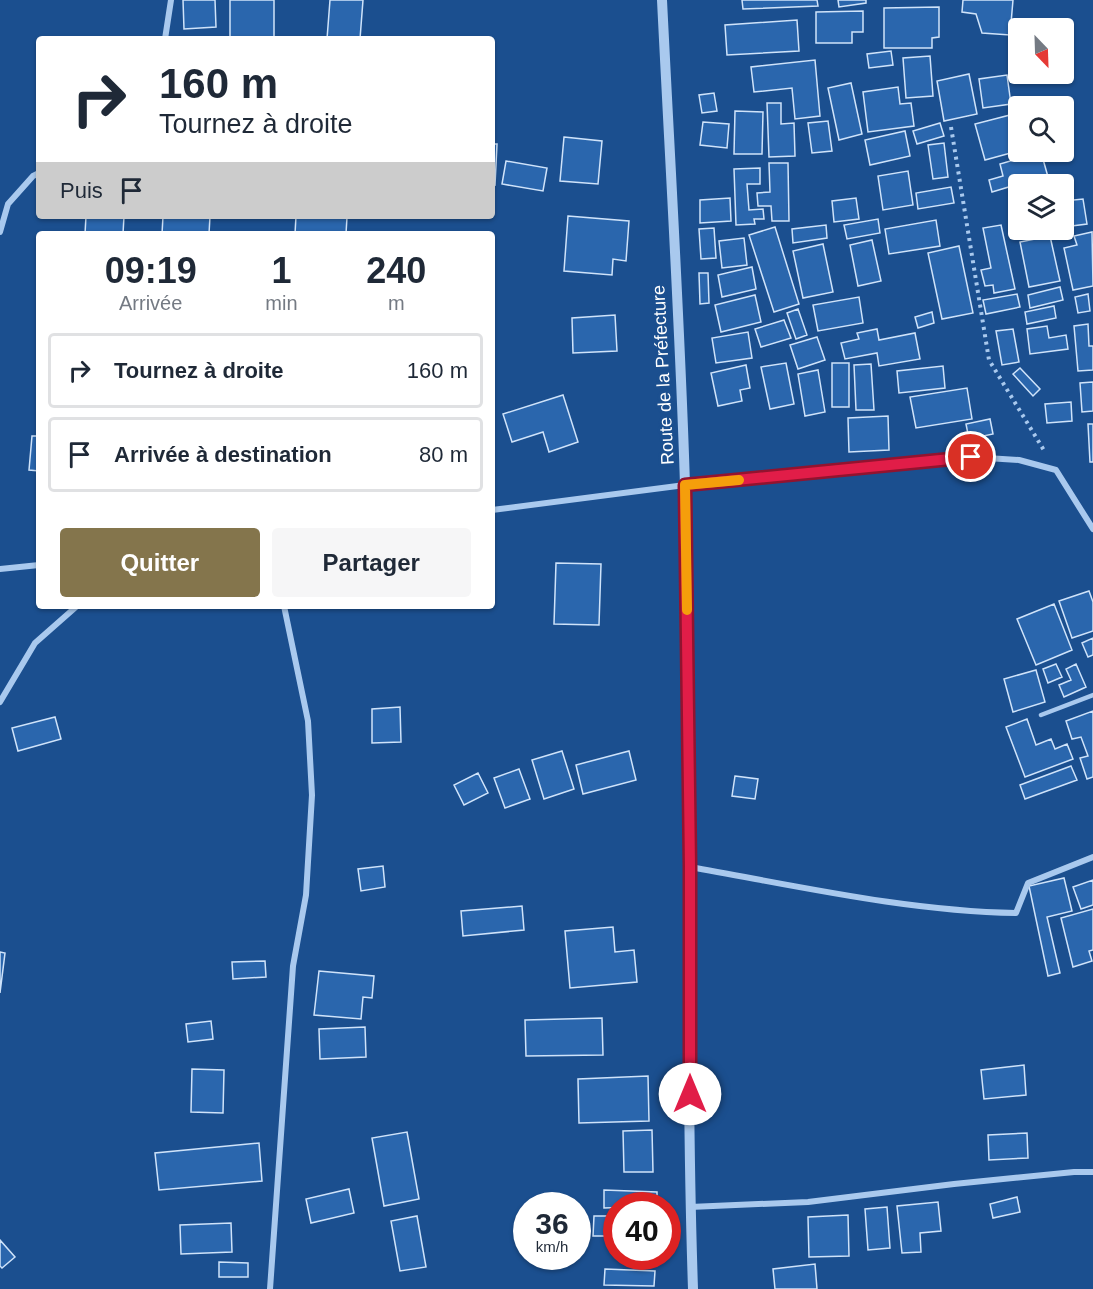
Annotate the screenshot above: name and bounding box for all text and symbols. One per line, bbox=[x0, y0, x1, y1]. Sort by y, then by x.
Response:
north arrow bbox=[1008, 18, 1074, 84]
map controls bbox=[1008, 18, 1074, 240]
icon: right bbox=[60, 60, 138, 138]
text: 160 m bbox=[159, 60, 278, 107]
button: search bbox=[1008, 96, 1074, 162]
text: Tournez à droite bbox=[159, 109, 353, 139]
icon: arrive bbox=[115, 174, 148, 207]
button: layers bbox=[1008, 174, 1074, 240]
text: Puis bbox=[60, 178, 103, 203]
text: 09:19 bbox=[105, 250, 197, 291]
text: 1 bbox=[271, 250, 291, 291]
text: 240 bbox=[366, 250, 426, 291]
street label: Route de la Préfecture bbox=[648, 285, 678, 465]
text: Arrivée bbox=[119, 292, 182, 314]
text: min bbox=[265, 292, 298, 314]
text: m bbox=[388, 292, 405, 314]
icon: right bbox=[63, 354, 96, 387]
text: Tournez à droite bbox=[114, 358, 284, 383]
text: 160 m bbox=[407, 358, 468, 383]
pin bbox=[945, 431, 996, 482]
icon: arrive bbox=[63, 438, 96, 471]
icon: arrive bbox=[954, 440, 987, 473]
text: Arrivée à destination bbox=[114, 442, 332, 467]
text: 80 m bbox=[419, 442, 468, 467]
button: Quitter bbox=[60, 528, 260, 597]
button: Partager bbox=[272, 528, 471, 597]
position arrow bbox=[658, 1062, 722, 1126]
speed limit sign: 40 bbox=[603, 1192, 681, 1270]
text: 36 bbox=[535, 1207, 569, 1240]
text: km/h bbox=[536, 1238, 568, 1255]

